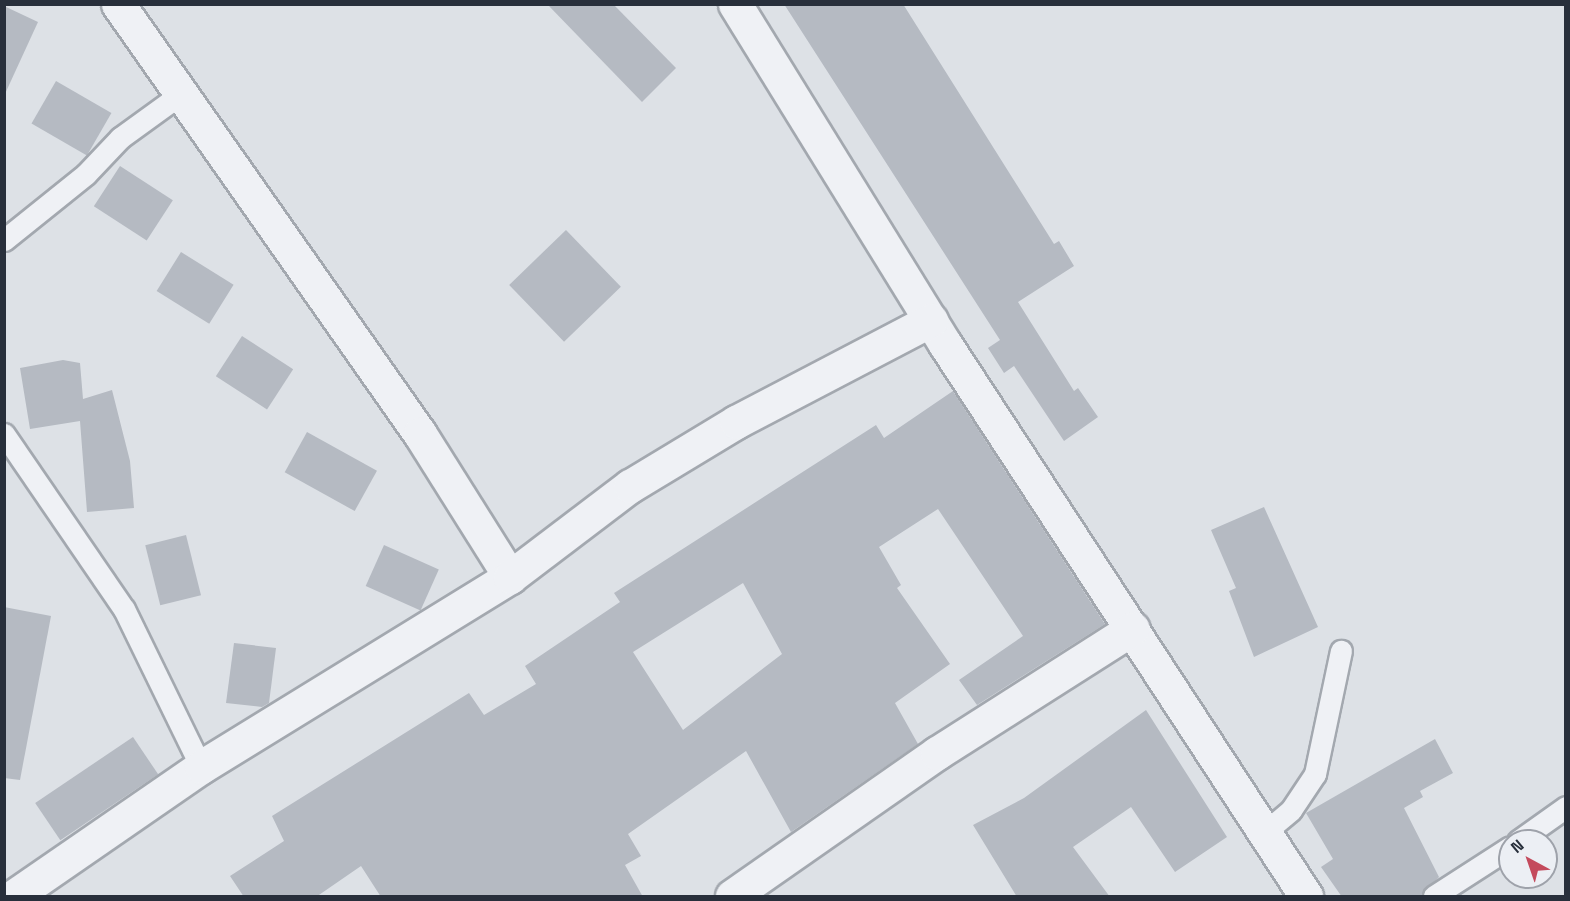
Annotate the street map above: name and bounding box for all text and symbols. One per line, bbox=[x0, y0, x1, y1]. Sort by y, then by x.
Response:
north arrow bbox=[1498, 829, 1558, 889]
text: N bbox=[1507, 835, 1528, 858]

